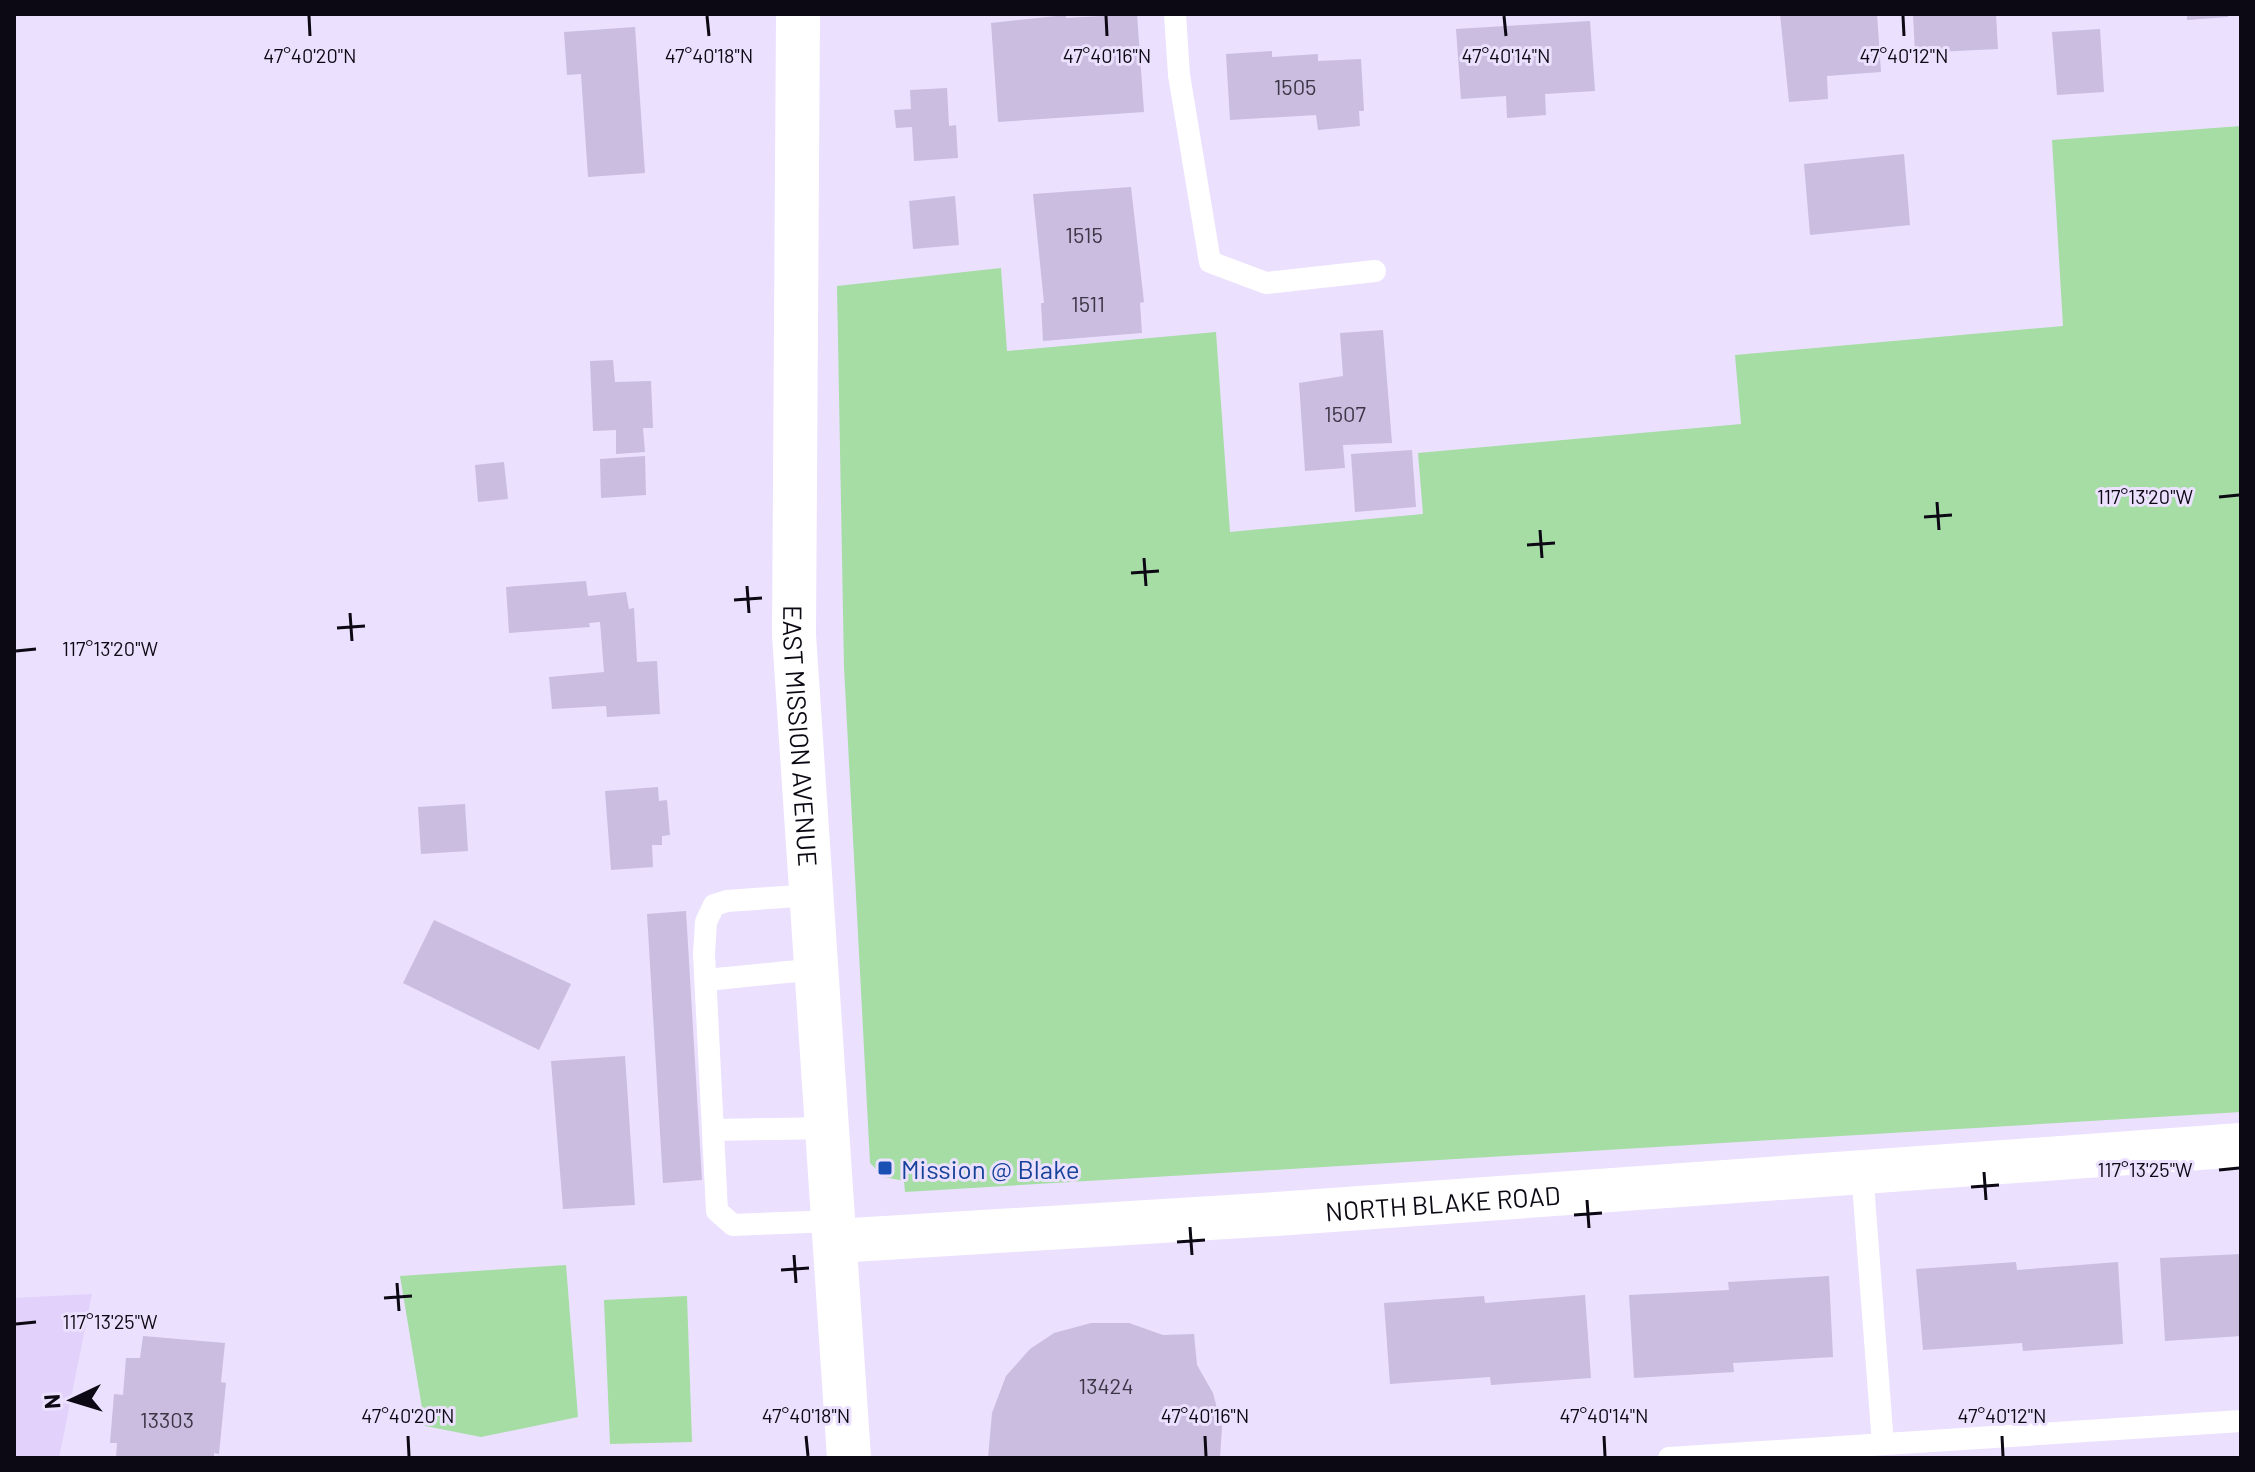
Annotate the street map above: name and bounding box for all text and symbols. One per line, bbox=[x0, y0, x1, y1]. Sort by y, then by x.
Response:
text: 47°40'20"N bbox=[263, 43, 357, 67]
text: 47°40'18"N bbox=[665, 43, 753, 67]
text: 47°40'16"N bbox=[1063, 43, 1151, 67]
text: 47°40'14"N bbox=[1462, 43, 1550, 67]
text: 47°40'12"N bbox=[1860, 43, 1948, 67]
house number: 1505 bbox=[1274, 73, 1316, 99]
house number: 1515 bbox=[1065, 221, 1103, 247]
house number: 1511 bbox=[1071, 290, 1105, 316]
house number: 1507 bbox=[1324, 400, 1366, 426]
text: 117°13'20"W bbox=[2097, 484, 2193, 508]
street label: EAST MISSION AVENUE bbox=[778, 605, 825, 868]
text: 117°13'20"W bbox=[62, 636, 158, 660]
place label: Mission @ Blake bbox=[901, 1153, 1080, 1184]
text: 117°13'25"W bbox=[2098, 1157, 2193, 1181]
marker: Mission @ Blake bbox=[876, 1159, 894, 1177]
street label: NORTH BLAKE ROAD bbox=[1324, 1178, 1561, 1226]
text: 117°13'25"W bbox=[63, 1309, 158, 1333]
north arrow bbox=[32, 1360, 112, 1440]
house number: 13424 bbox=[1078, 1372, 1134, 1398]
text: N bbox=[38, 1393, 65, 1410]
text: 47°40'20"N bbox=[361, 1403, 455, 1427]
text: 47°40'18"N bbox=[762, 1403, 850, 1427]
text: 47°40'16"N bbox=[1161, 1403, 1249, 1427]
text: 47°40'14"N bbox=[1560, 1403, 1648, 1427]
text: 47°40'12"N bbox=[1958, 1403, 2046, 1427]
house number: 13303 bbox=[140, 1406, 194, 1432]

